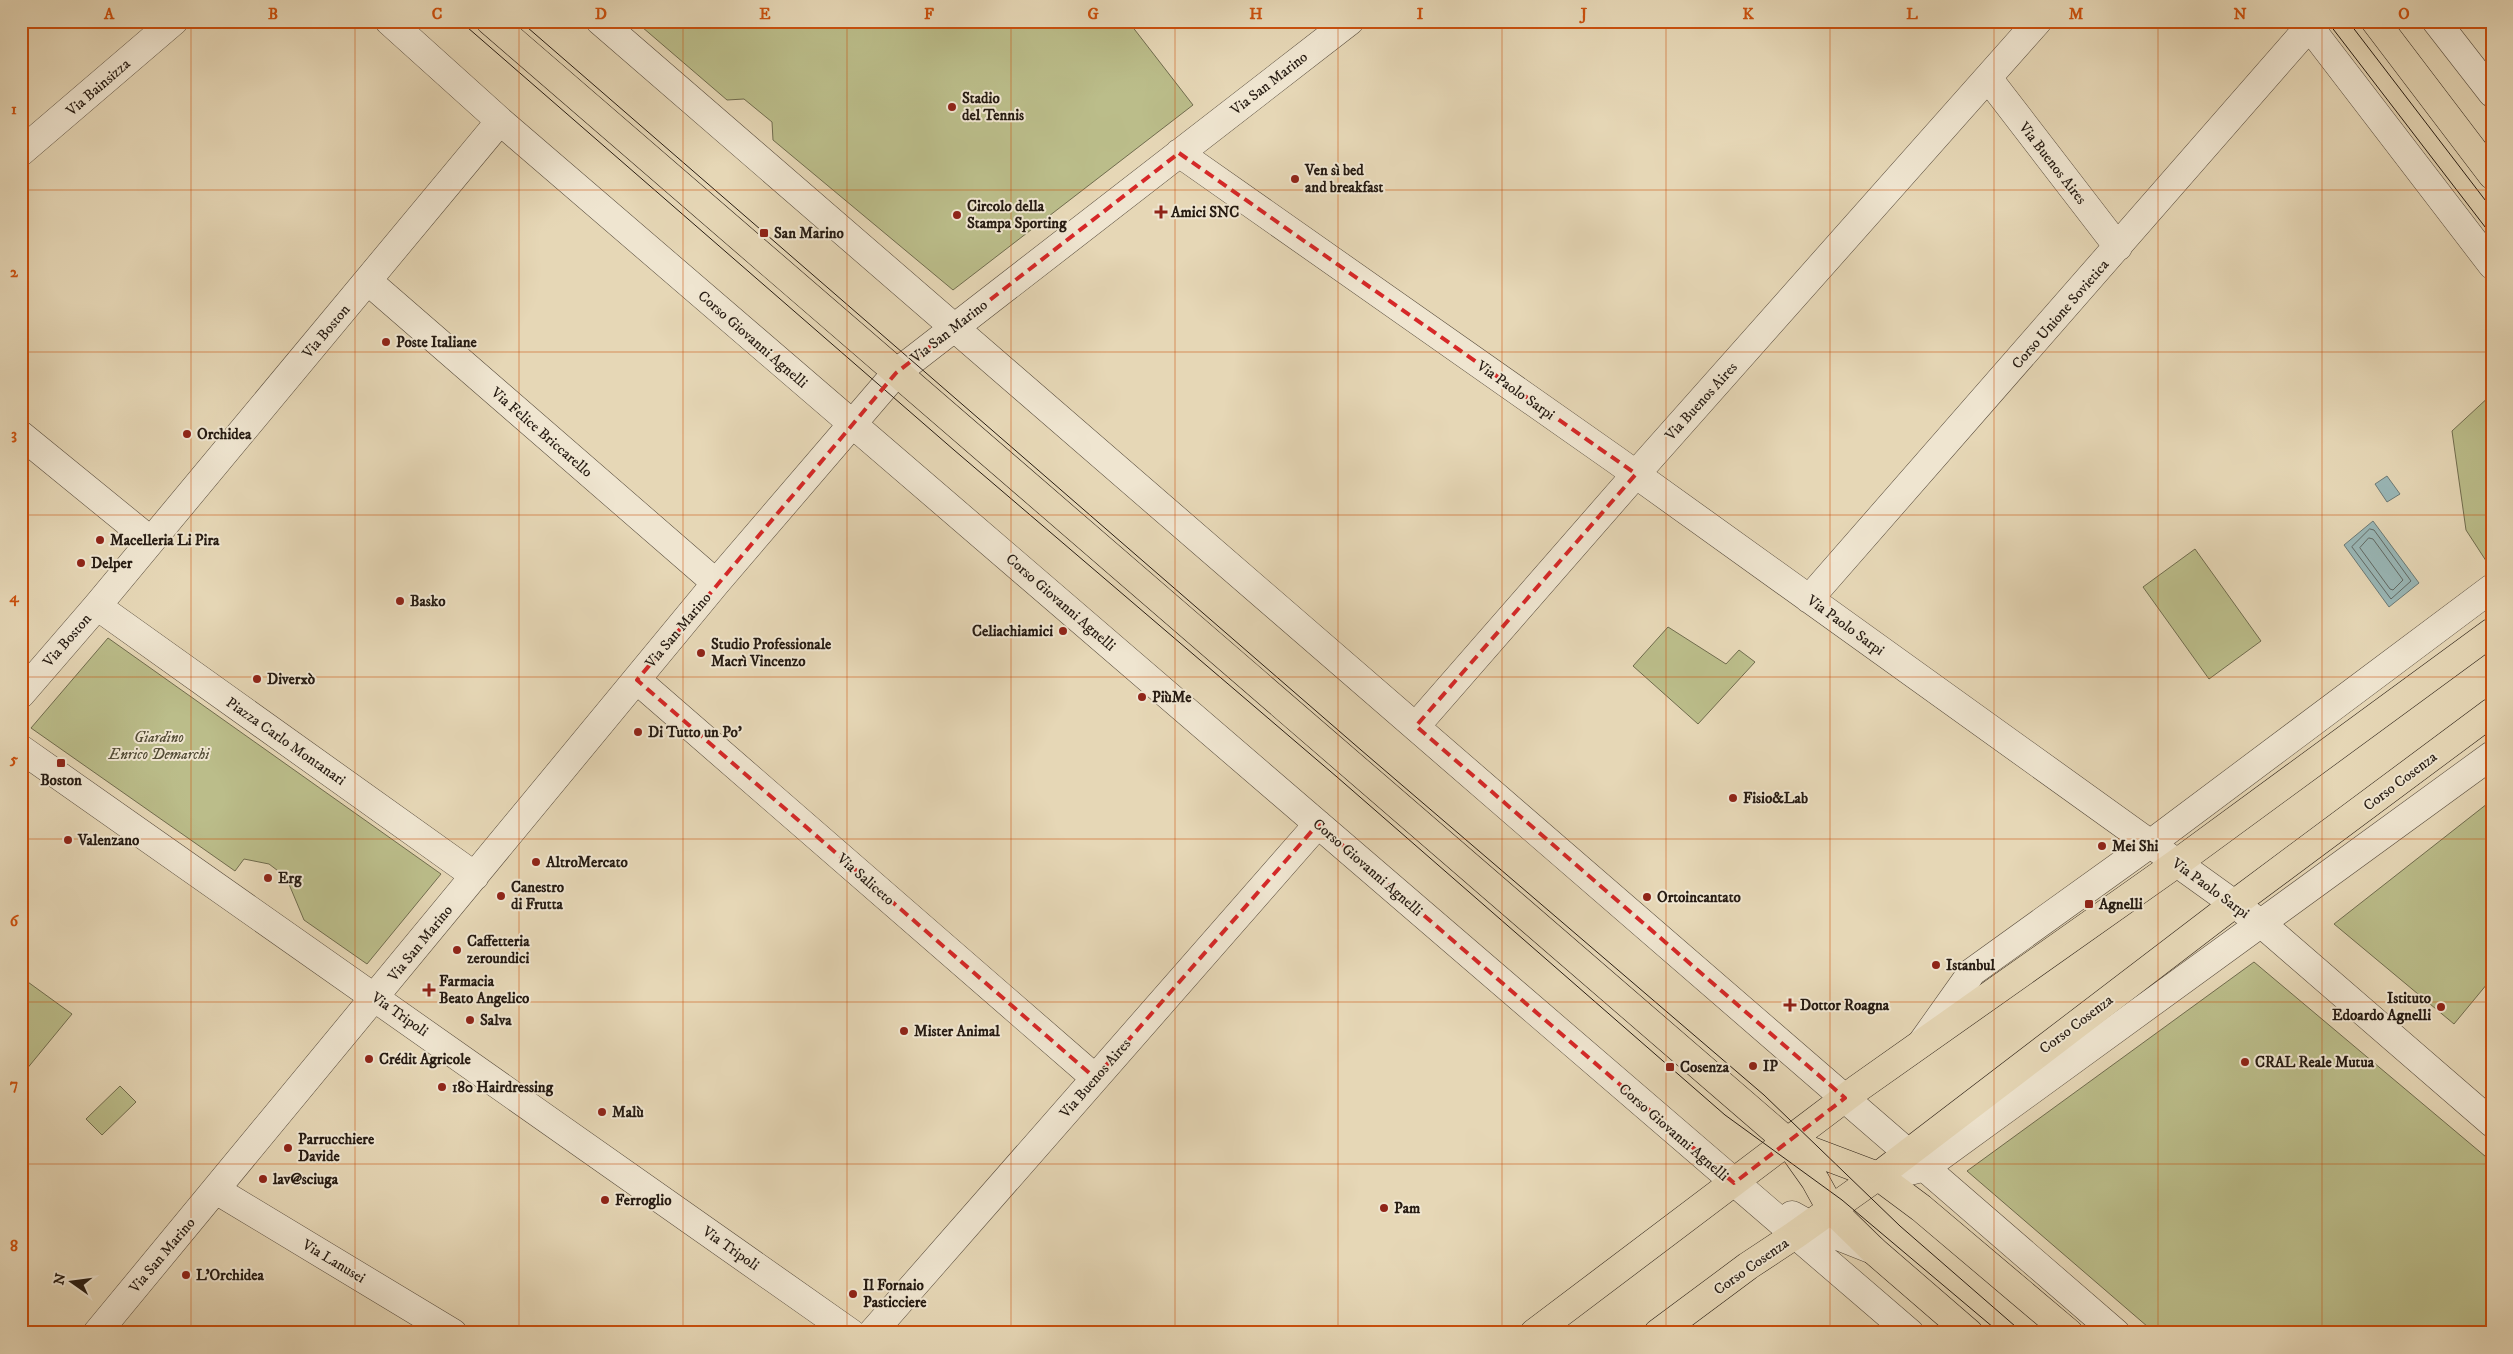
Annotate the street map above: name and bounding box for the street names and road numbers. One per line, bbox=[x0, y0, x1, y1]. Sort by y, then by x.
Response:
street label: Via San Marino bbox=[1226, 47, 1312, 120]
street label: Via Bainsizza bbox=[62, 54, 135, 121]
street label: Via Buenos Aires bbox=[2014, 118, 2091, 208]
street label: Corso Unione Sovietica bbox=[2008, 255, 2114, 373]
street label: Corso Giovanni Agnelli bbox=[694, 286, 812, 392]
street label: Via San Marino bbox=[906, 295, 992, 368]
street label: Via Boston bbox=[298, 300, 355, 363]
street label: Via Paolo Sarpi bbox=[1472, 356, 1559, 424]
street label: Via Buenos Aires bbox=[1660, 358, 1742, 445]
street label: Via Felice Briccarello bbox=[486, 382, 596, 482]
street label: Corso Giovanni Agnelli bbox=[1002, 549, 1120, 655]
street label: Via San Marino bbox=[641, 589, 715, 673]
street label: Via Paolo Sarpi bbox=[1802, 590, 1888, 660]
street label: Via Boston bbox=[38, 610, 96, 672]
street label: Piazza Carlo Montanari bbox=[222, 693, 349, 790]
street label: Corso Cosenza bbox=[2360, 747, 2441, 815]
street label: Corso Giovanni Agnelli bbox=[1309, 814, 1427, 920]
street label: Via Saliceto bbox=[832, 849, 898, 910]
street label: Via Paolo Sarpi bbox=[2167, 853, 2253, 923]
street label: Via San Marino bbox=[383, 901, 457, 986]
street label: Via Tripoli bbox=[367, 987, 432, 1041]
street label: Corso Cosenza bbox=[2036, 990, 2117, 1058]
street label: Via Buenos Aires bbox=[1055, 1035, 1135, 1123]
street label: Corso Giovanni Agnelli bbox=[1615, 1079, 1733, 1185]
street label: Via San Marino bbox=[125, 1214, 199, 1298]
street label: Via Tripoli bbox=[698, 1221, 763, 1275]
street label: Corso Cosenza bbox=[1710, 1233, 1793, 1299]
street label: Via Lanusei bbox=[298, 1235, 369, 1288]

